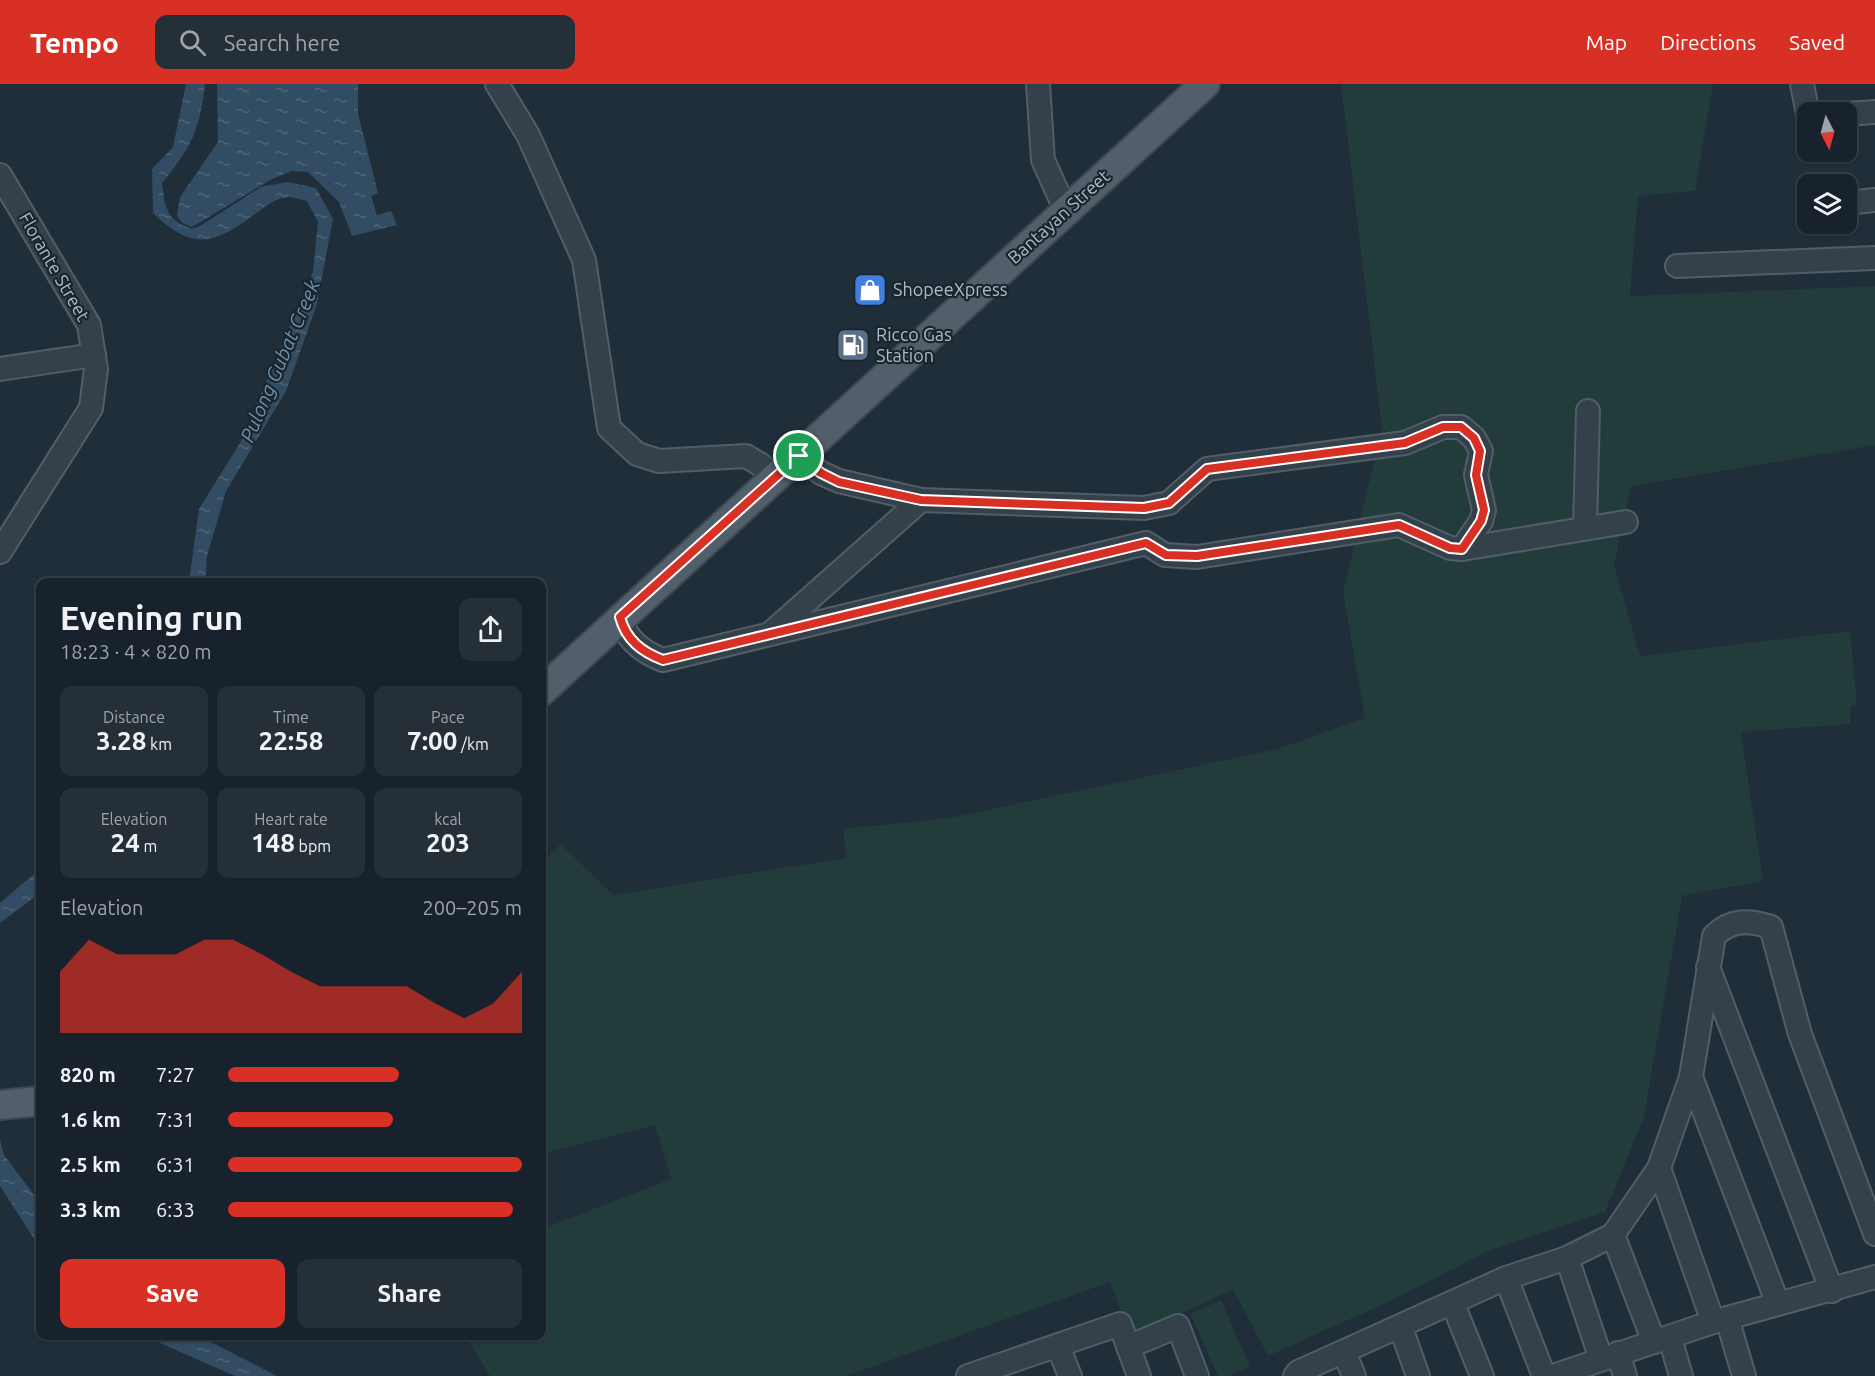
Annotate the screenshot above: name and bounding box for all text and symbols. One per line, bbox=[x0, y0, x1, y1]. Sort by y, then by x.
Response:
search box bbox=[155, 15, 575, 69]
icon: search bbox=[176, 26, 209, 59]
text: Tempo bbox=[30, 27, 119, 58]
text: Search here bbox=[224, 30, 340, 55]
text: Map bbox=[1586, 30, 1627, 54]
text: Directions bbox=[1660, 30, 1756, 54]
text: Saved bbox=[1789, 30, 1845, 54]
north arrow bbox=[1797, 102, 1857, 162]
map controls bbox=[1797, 102, 1857, 234]
street label: Bantayan Street bbox=[1003, 165, 1113, 267]
button: layers bbox=[1797, 174, 1857, 234]
street label: Florante Street bbox=[16, 208, 94, 325]
shop icon: ShopeeXpress bbox=[852, 272, 888, 308]
water label: Pulong Gubat Creek bbox=[235, 276, 324, 445]
place label: ShopeeXpress bbox=[893, 279, 1008, 299]
place label: Ricco Gas Station bbox=[876, 324, 952, 365]
fuel station icon: Ricco Gas Station bbox=[835, 327, 871, 363]
pin bbox=[773, 430, 824, 481]
icon: arrive bbox=[782, 439, 815, 472]
button: share bbox=[459, 598, 522, 661]
text: Evening run bbox=[60, 599, 243, 636]
text: 18:23 · 4 × 820 m bbox=[60, 640, 212, 663]
text: Distance bbox=[103, 708, 165, 726]
text: Time bbox=[273, 708, 309, 726]
text: Pace bbox=[431, 708, 465, 726]
text: 3.28 bbox=[96, 726, 146, 755]
text: 22:58 bbox=[258, 726, 324, 755]
text: 7:00 bbox=[407, 726, 457, 755]
text: km bbox=[146, 735, 172, 753]
text: /km bbox=[457, 735, 489, 753]
text: Elevation bbox=[101, 810, 167, 828]
text: Heart rate bbox=[254, 810, 328, 828]
text: kcal bbox=[434, 810, 462, 828]
text: 24 bbox=[111, 828, 140, 857]
text: 148 bbox=[251, 828, 295, 857]
text: 203 bbox=[426, 828, 470, 857]
text: m bbox=[140, 837, 157, 855]
text: bpm bbox=[295, 837, 331, 855]
text: Elevation bbox=[60, 896, 143, 919]
text: 200–205 m bbox=[423, 896, 522, 919]
text: 820 m bbox=[60, 1063, 116, 1086]
text: 7:27 bbox=[156, 1063, 195, 1086]
text: 1.6 km bbox=[60, 1108, 121, 1131]
text: 7:31 bbox=[156, 1108, 195, 1131]
text: 2.5 km bbox=[60, 1153, 121, 1176]
text: 6:31 bbox=[156, 1153, 195, 1176]
text: 3.3 km bbox=[60, 1198, 121, 1221]
text: 6:33 bbox=[156, 1198, 195, 1221]
button: Save bbox=[60, 1259, 285, 1328]
button: Share bbox=[297, 1259, 522, 1328]

